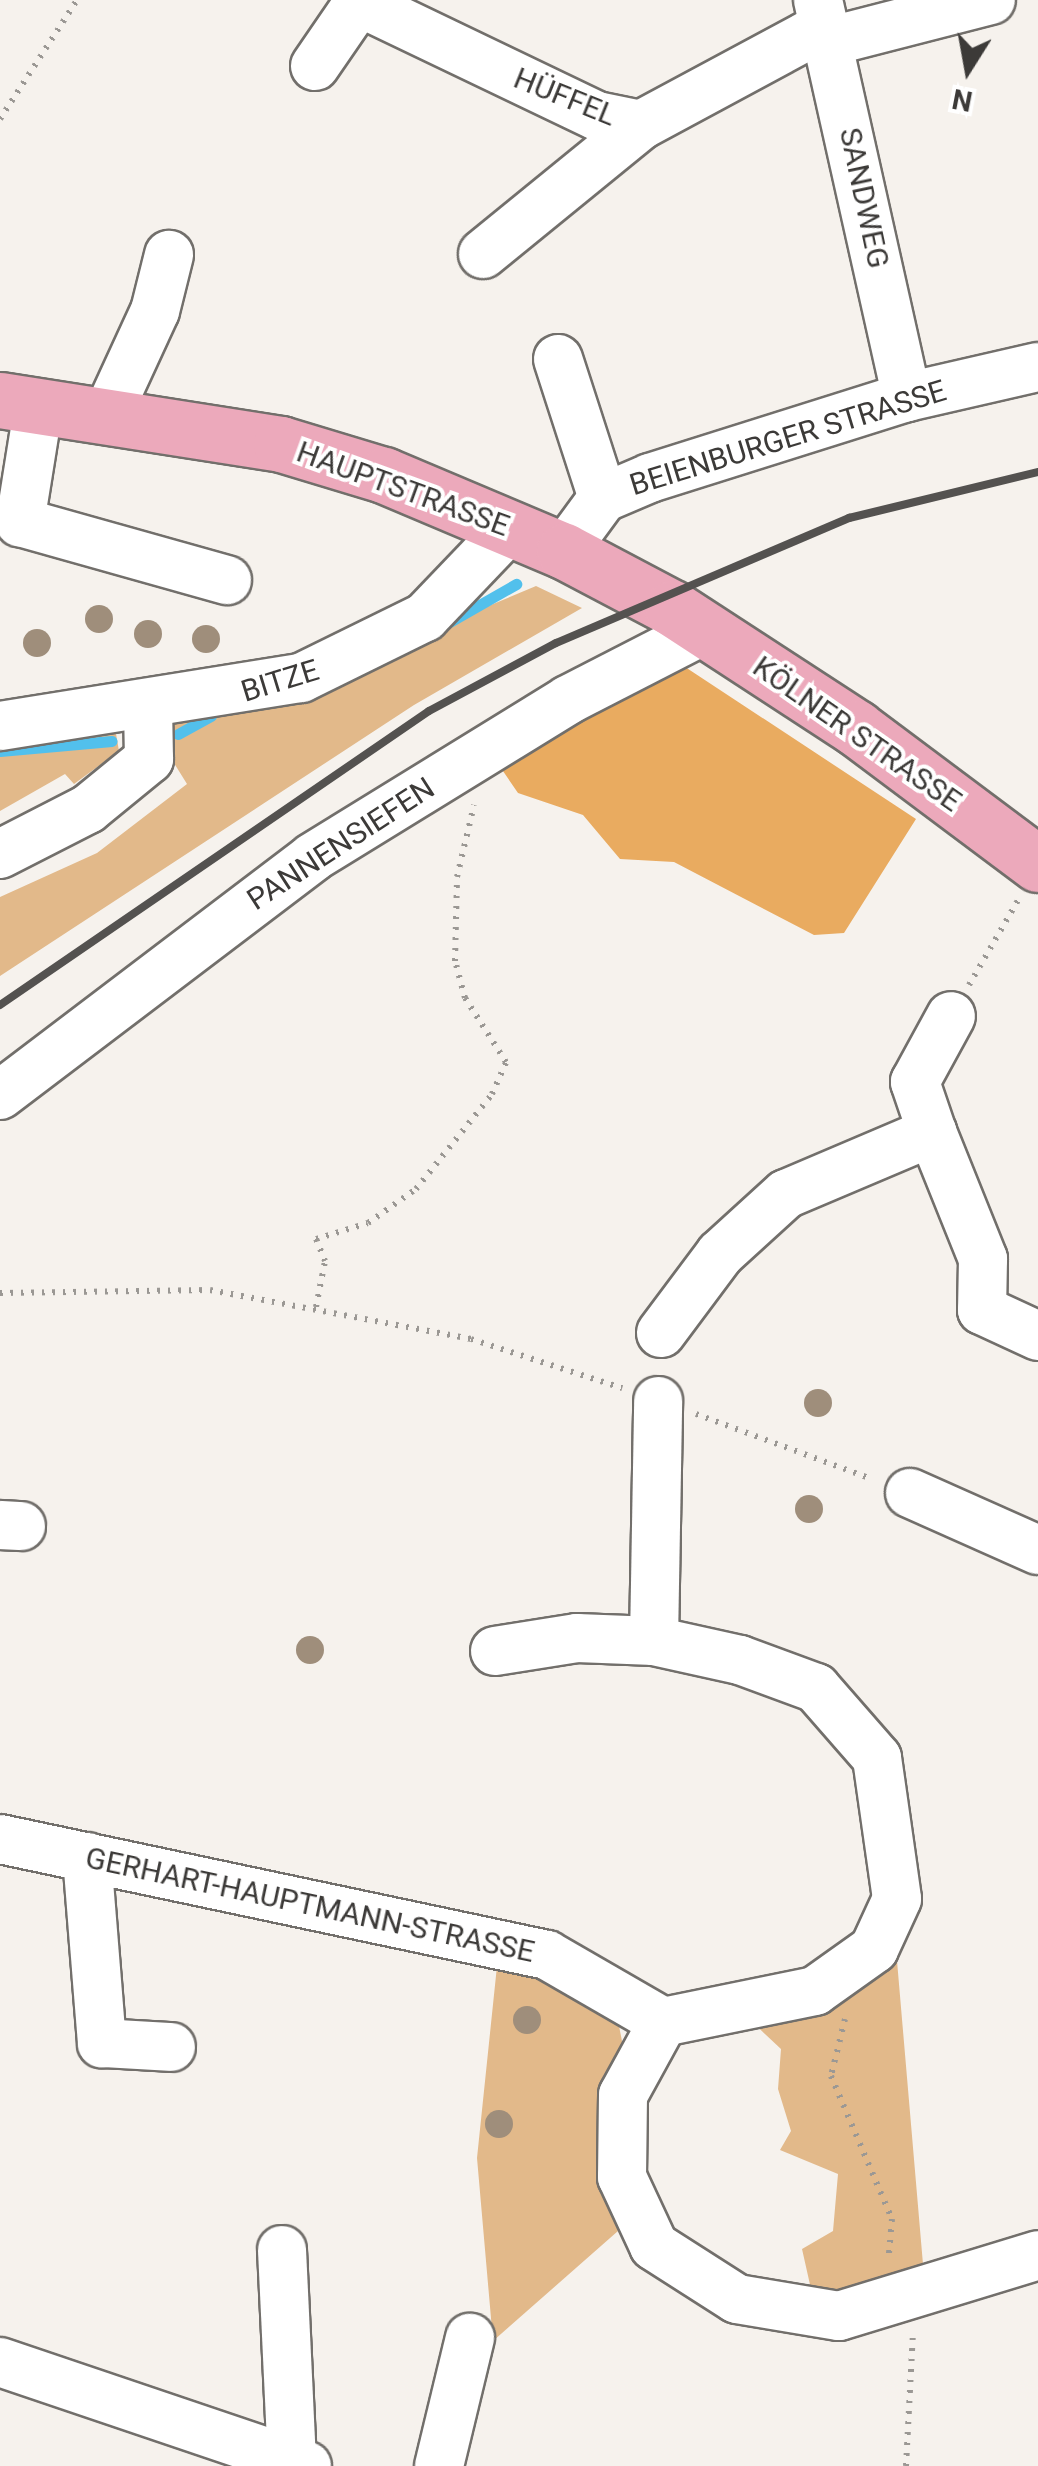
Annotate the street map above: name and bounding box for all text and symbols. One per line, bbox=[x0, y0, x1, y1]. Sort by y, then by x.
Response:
north arrow bbox=[918, 20, 1018, 120]
street label: HÜFFEL bbox=[509, 60, 621, 134]
text: N bbox=[949, 82, 975, 118]
street label: SANDWEG bbox=[832, 125, 896, 271]
street label: BEIENBURGER STRASSE bbox=[626, 373, 950, 503]
street label: HAUPTSTRASSE bbox=[292, 434, 514, 544]
street label: KÖLNER STRASSE bbox=[746, 649, 968, 819]
street label: BITZE bbox=[237, 652, 323, 710]
street label: PANNENSIEFEN bbox=[241, 770, 441, 918]
street label: GERHART-HAUPTMANN-STRASSE bbox=[82, 1840, 538, 1970]

